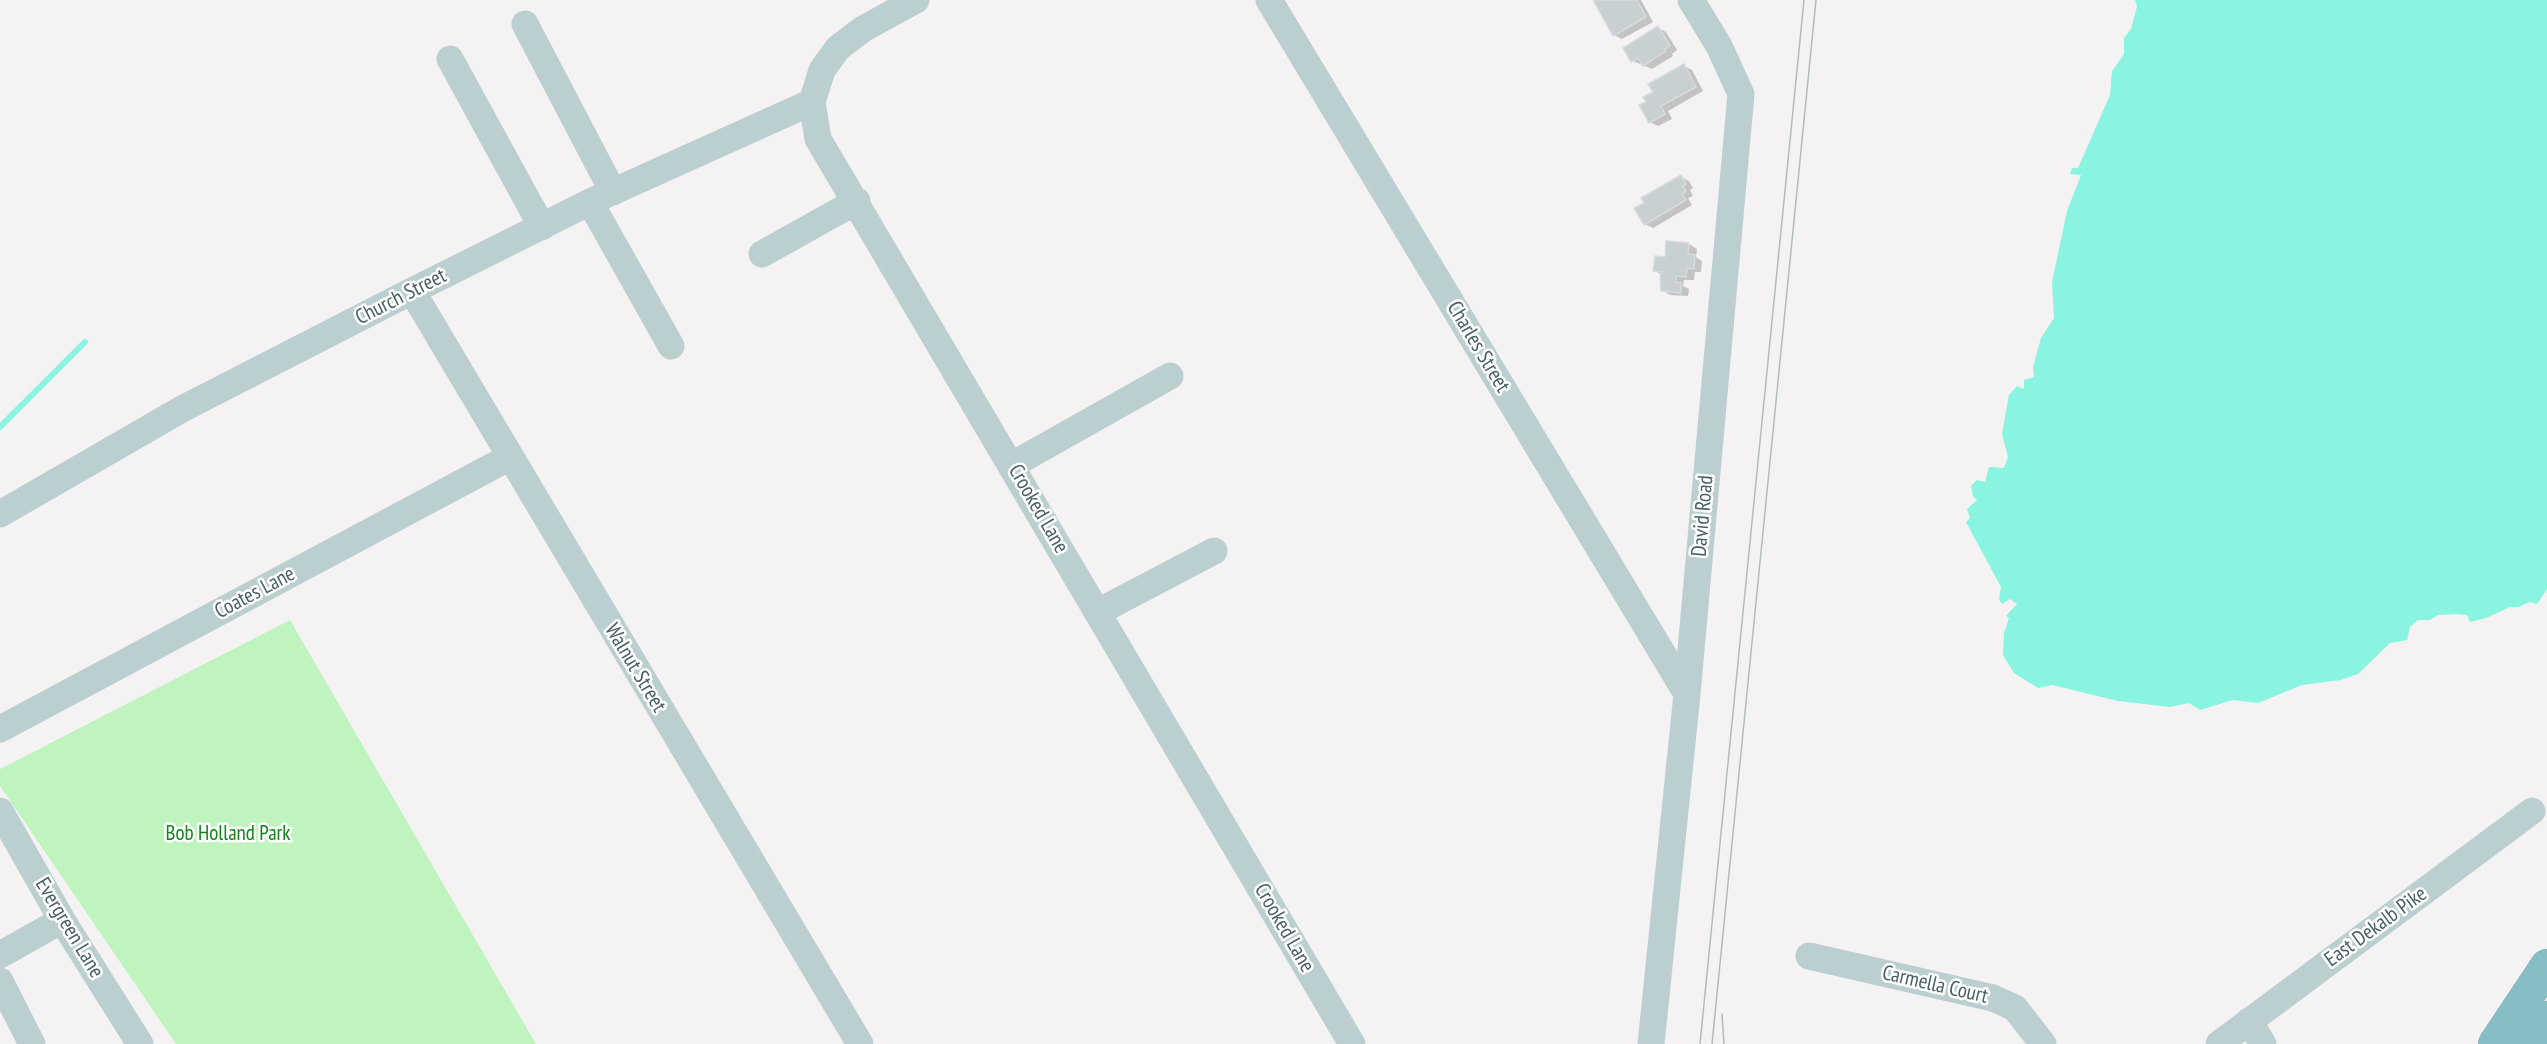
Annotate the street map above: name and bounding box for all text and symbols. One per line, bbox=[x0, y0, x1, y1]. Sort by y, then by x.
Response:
street label: Church Street bbox=[351, 263, 451, 331]
street label: Charles Street bbox=[1441, 297, 1515, 397]
street label: Crooked Lane bbox=[1003, 460, 1073, 558]
street label: David Road bbox=[1687, 474, 1719, 558]
street label: Coates Lane bbox=[211, 561, 299, 625]
street label: Walnut Street bbox=[599, 619, 671, 717]
park label: Bob Holland Park bbox=[165, 821, 291, 847]
street label: Evergreen Lane bbox=[29, 874, 109, 982]
street label: Crooked Lane bbox=[1249, 879, 1319, 977]
street label: East Dekalb Pike bbox=[2320, 882, 2432, 972]
street label: Carmella Court bbox=[1880, 961, 1990, 1009]

